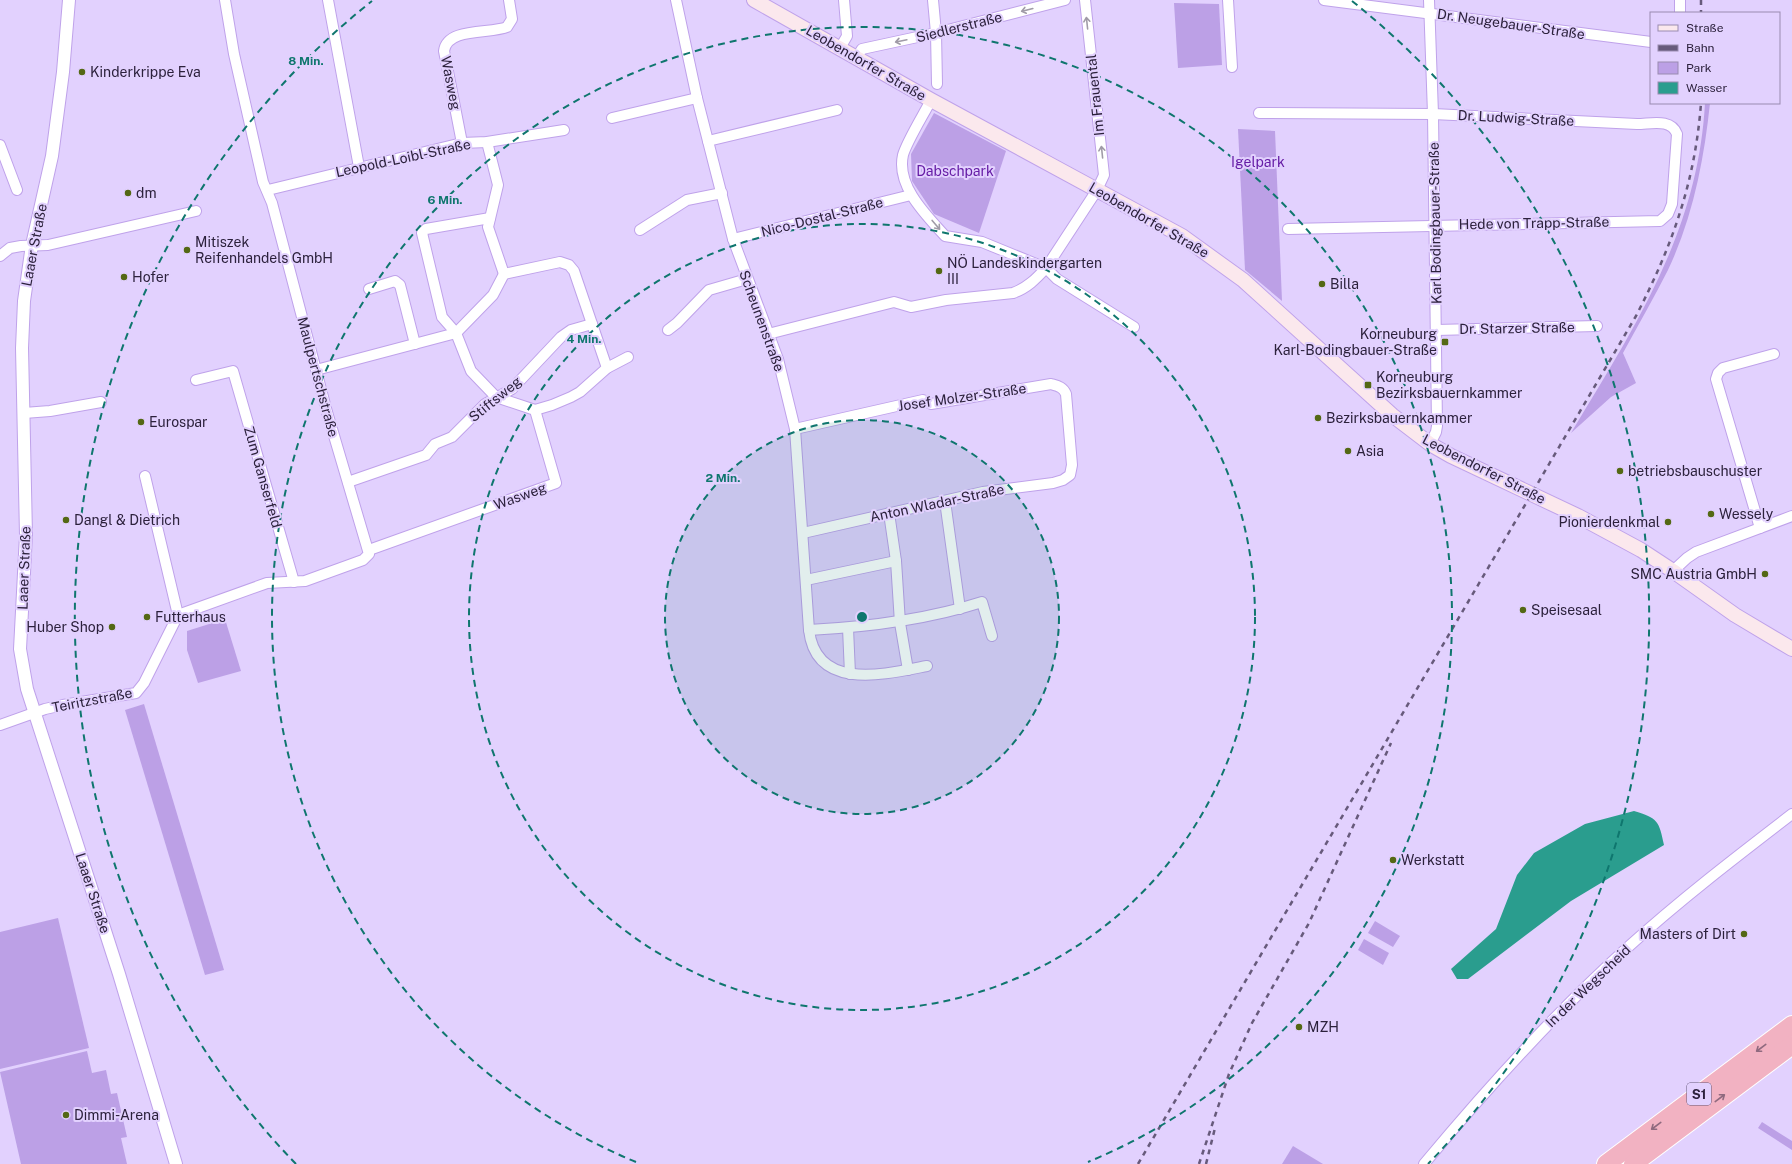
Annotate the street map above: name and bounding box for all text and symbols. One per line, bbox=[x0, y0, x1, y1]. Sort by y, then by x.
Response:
one-way arrow bbox=[1021, 6, 1034, 14]
street label: Dr. Neugebauer-Straße bbox=[1436, 6, 1586, 42]
street label: Siedlerstraße bbox=[914, 9, 1004, 45]
legend bbox=[1650, 12, 1780, 104]
one-way arrow bbox=[1083, 17, 1091, 30]
text: Straße bbox=[1686, 21, 1724, 35]
street label: Leobendorfer Straße bbox=[803, 22, 929, 104]
one-way arrow bbox=[895, 37, 908, 45]
text: Bahn bbox=[1686, 41, 1715, 55]
street label: Im Frauental bbox=[1083, 53, 1107, 137]
text: 8 Min. bbox=[288, 54, 324, 68]
street label: Wasweg bbox=[438, 55, 464, 112]
text: Park bbox=[1686, 61, 1712, 75]
place label: Kinderkrippe Eva bbox=[90, 64, 201, 80]
marker: Kinderkrippe Eva bbox=[77, 67, 87, 77]
text: Wasser bbox=[1686, 81, 1727, 95]
street label: Dr. Ludwig-Straße bbox=[1457, 107, 1575, 129]
street label: Leopold-Loibl-Straße bbox=[334, 136, 472, 180]
street label: Karl Bodingbauer-Straße bbox=[1426, 142, 1444, 304]
one-way arrow bbox=[1098, 146, 1105, 159]
park label: Igelpark bbox=[1231, 154, 1285, 170]
park label: Dabschpark bbox=[916, 163, 994, 179]
street label: Leobendorfer Straße bbox=[1086, 179, 1212, 261]
place label: dm bbox=[136, 185, 157, 201]
marker: dm bbox=[123, 188, 133, 198]
text: 6 Min. bbox=[427, 193, 463, 207]
street label: Nico-Dostal-Straße bbox=[759, 194, 885, 240]
street label: Laaer Straße bbox=[18, 202, 50, 288]
street label: Hede von Trapp-Straße bbox=[1459, 214, 1610, 232]
one-way arrow bbox=[931, 220, 940, 231]
place label: Mitiszek Reifenhandels GmbH bbox=[195, 234, 333, 266]
marker: Mitiszek Reifenhandels GmbH bbox=[182, 245, 192, 255]
place label: NÖ Landeskindergarten III bbox=[947, 253, 1102, 287]
marker: NÖ Landeskindergarten III bbox=[934, 266, 944, 276]
street label: Scheunenstraße bbox=[736, 268, 788, 374]
place label: Hofer bbox=[132, 269, 169, 285]
marker: Hofer bbox=[119, 272, 129, 282]
place label: Billa bbox=[1330, 276, 1359, 292]
marker: Billa bbox=[1317, 279, 1327, 289]
street label: Maulpertschstraße bbox=[294, 315, 342, 439]
street label: Dr. Starzer Straße bbox=[1459, 319, 1575, 337]
place label: Korneuburg Karl-Bodingbauer-Straße bbox=[1273, 326, 1437, 358]
text: 4 Min. bbox=[566, 332, 602, 346]
marker: Korneuburg Karl-Bodingbauer-Straße bbox=[1440, 337, 1450, 347]
place label: Korneuburg Bezirksbauernkammer bbox=[1376, 369, 1522, 401]
street label: Stiftsweg bbox=[465, 373, 525, 425]
street label: Josef Molzer-Straße bbox=[897, 380, 1027, 414]
marker: Korneuburg Bezirksbauernkammer bbox=[1363, 380, 1373, 390]
place label: Bezirksbauernkammer bbox=[1326, 410, 1472, 426]
marker: Bezirksbauernkammer bbox=[1313, 413, 1323, 423]
place label: Eurospar bbox=[149, 414, 208, 430]
marker: Eurospar bbox=[136, 417, 146, 427]
street label: Zum Ganserfeld bbox=[241, 424, 285, 530]
street label: Leobendorfer Straße bbox=[1420, 431, 1548, 507]
place label: Asia bbox=[1356, 443, 1384, 459]
marker: Asia bbox=[1343, 446, 1353, 456]
place label: betriebsbauschuster bbox=[1628, 463, 1762, 479]
marker: betriebsbauschuster bbox=[1615, 466, 1625, 476]
text: 2 Min. bbox=[706, 471, 740, 485]
street label: Wasweg bbox=[491, 479, 549, 513]
street label: Anton Wladar-Straße bbox=[868, 481, 1006, 525]
place label: Wessely bbox=[1719, 506, 1774, 522]
marker: Wessely bbox=[1706, 509, 1716, 519]
place label: Dangl & Dietrich bbox=[74, 512, 180, 528]
place label: Pionierdenkmal bbox=[1559, 514, 1660, 530]
marker: Dangl & Dietrich bbox=[61, 515, 71, 525]
marker: Pionierdenkmal bbox=[1663, 517, 1673, 527]
street label: Laaer Straße bbox=[15, 526, 33, 610]
place label: SMC Austria GmbH bbox=[1630, 566, 1757, 582]
marker: SMC Austria GmbH bbox=[1760, 569, 1770, 579]
place label: Speisesaal bbox=[1531, 602, 1602, 618]
marker: Speisesaal bbox=[1518, 605, 1528, 615]
place label: Futterhaus bbox=[155, 609, 226, 625]
centre of rings bbox=[855, 610, 869, 624]
marker: Futterhaus bbox=[142, 612, 152, 622]
place label: Huber Shop bbox=[26, 619, 104, 635]
marker: Huber Shop bbox=[107, 622, 117, 632]
street label: Teiritzstraße bbox=[50, 684, 134, 716]
street label: Laaer Straße bbox=[72, 851, 114, 935]
place label: Werkstatt bbox=[1401, 852, 1465, 868]
marker: Werkstatt bbox=[1388, 855, 1398, 865]
place label: Masters of Dirt bbox=[1640, 926, 1736, 942]
marker: Masters of Dirt bbox=[1739, 929, 1749, 939]
street label: In der Wegscheid bbox=[1542, 941, 1634, 1031]
place label: MZH bbox=[1307, 1019, 1339, 1035]
marker: MZH bbox=[1294, 1022, 1304, 1032]
one-way arrow bbox=[1755, 1044, 1766, 1052]
road number: S1 bbox=[1687, 1083, 1711, 1105]
one-way arrow bbox=[1715, 1094, 1726, 1103]
place label: Dimmi-Arena bbox=[74, 1107, 159, 1123]
marker: Dimmi-Arena bbox=[61, 1110, 71, 1120]
one-way arrow bbox=[1651, 1121, 1662, 1130]

